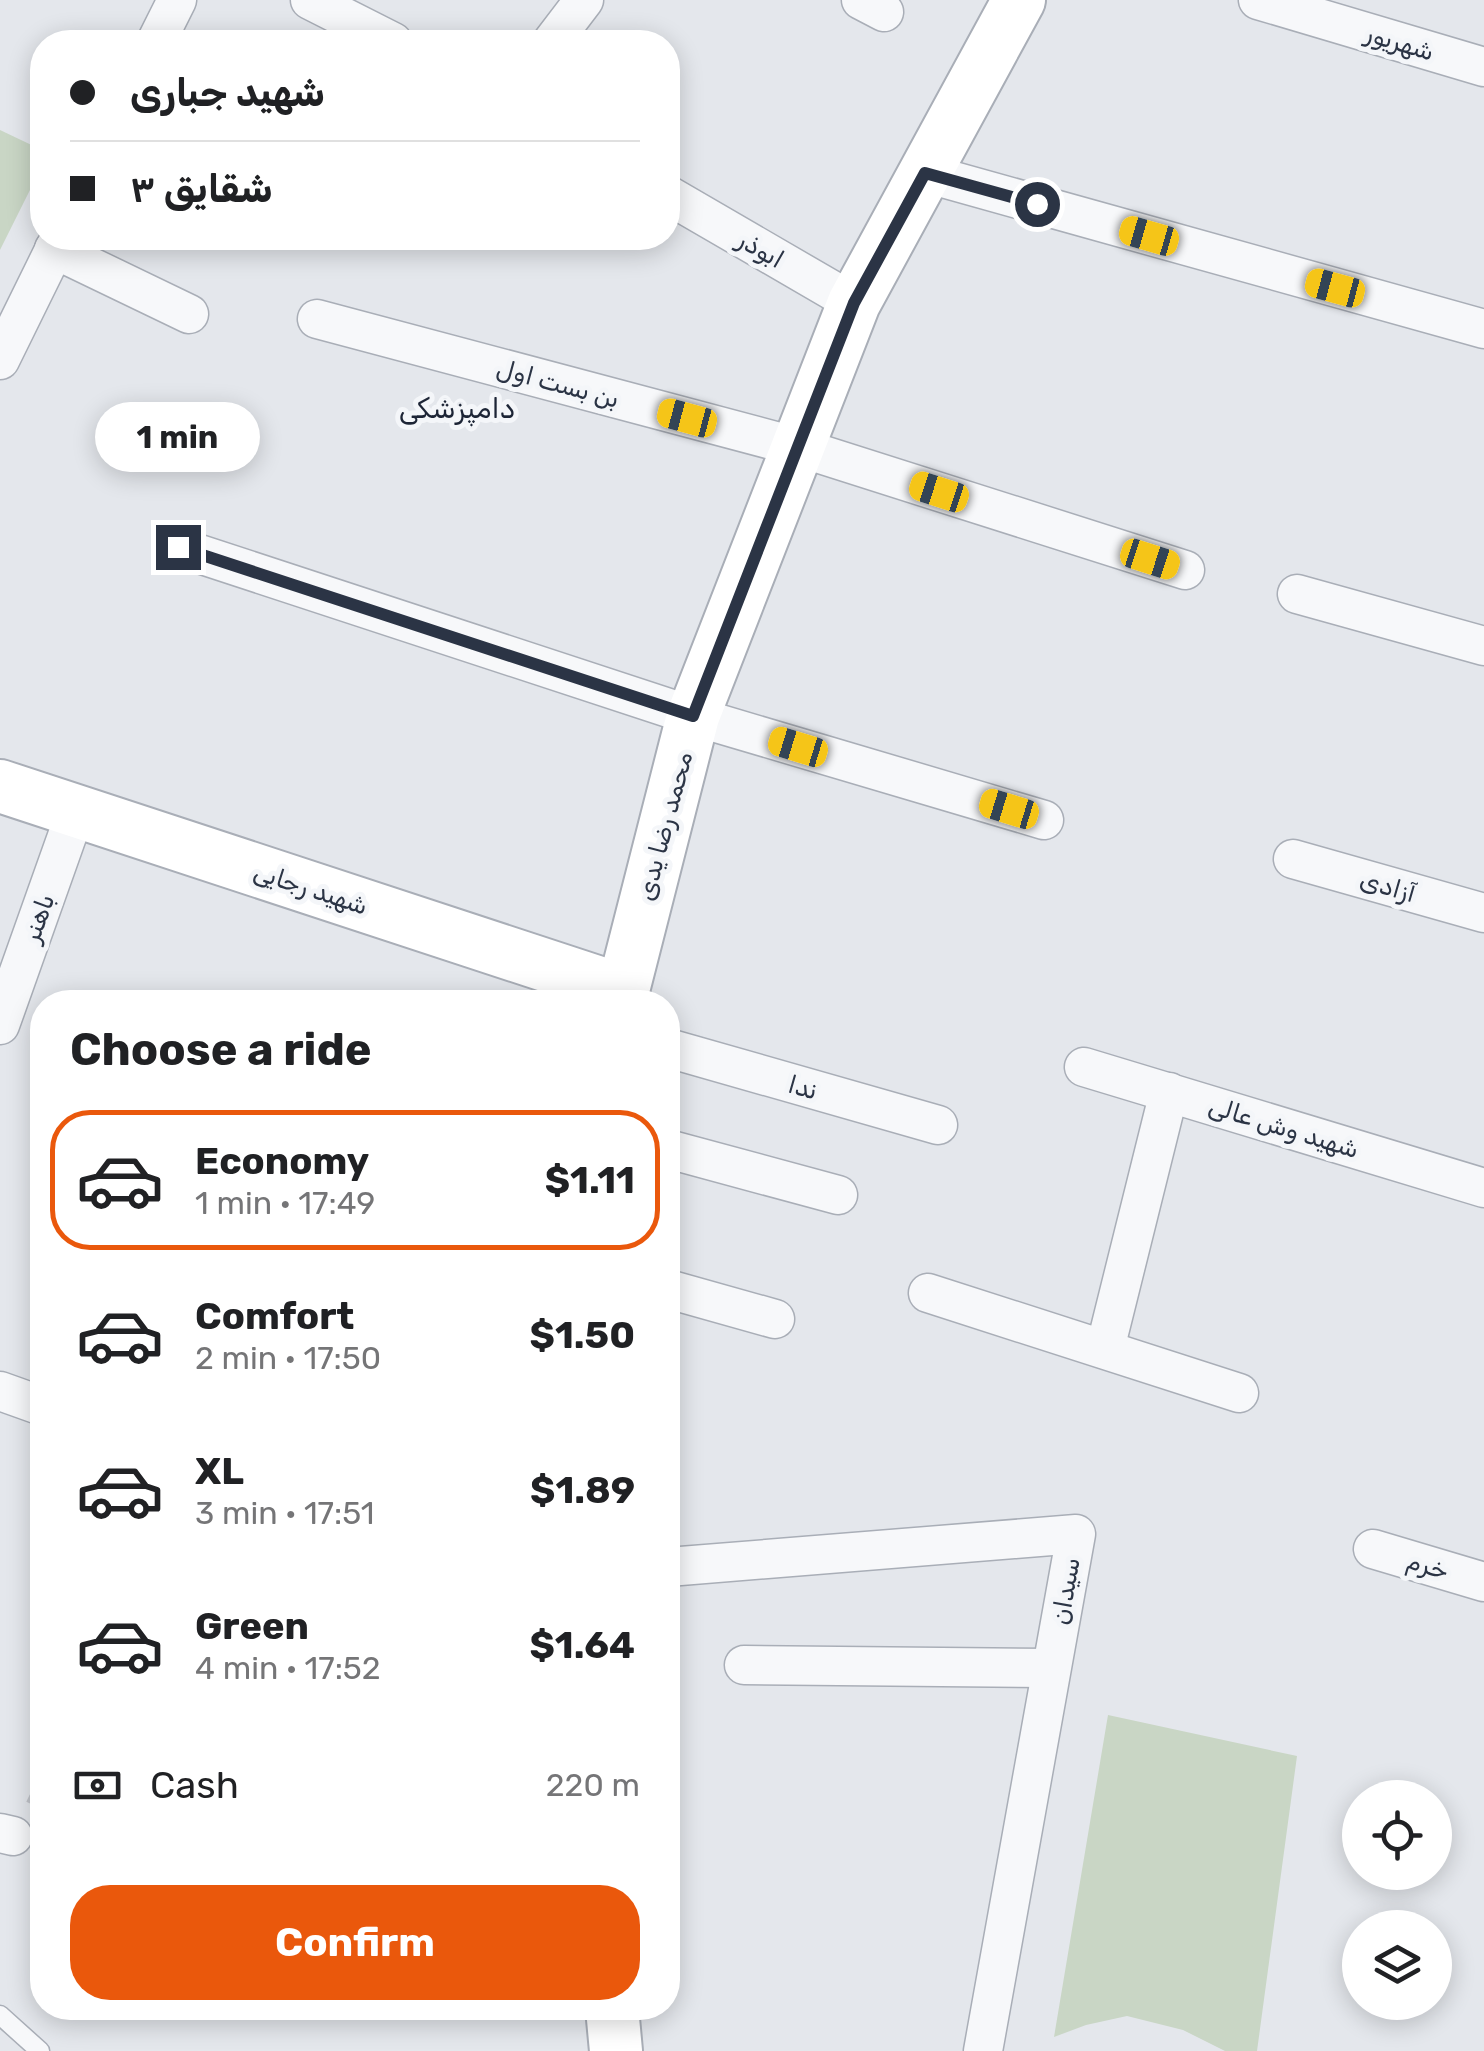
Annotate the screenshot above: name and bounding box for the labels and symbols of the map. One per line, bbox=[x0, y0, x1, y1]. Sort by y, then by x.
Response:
street label: شهریور bbox=[1360, 18, 1438, 68]
route start bbox=[1015, 182, 1060, 227]
car bbox=[1116, 213, 1182, 259]
street label: ابوذر bbox=[730, 224, 789, 275]
car bbox=[1302, 266, 1368, 310]
street label: بن بست اول bbox=[493, 353, 622, 414]
district label: دامپزشکی bbox=[399, 392, 515, 427]
car bbox=[654, 396, 720, 440]
callout: 1 min bbox=[96, 402, 260, 472]
car bbox=[906, 468, 972, 516]
route end bbox=[156, 525, 201, 570]
car bbox=[1117, 535, 1183, 583]
car bbox=[765, 724, 831, 770]
street label: محمد رضا یدی bbox=[631, 749, 698, 904]
car bbox=[976, 786, 1042, 832]
street label: شهید رجایی bbox=[250, 856, 372, 921]
street label: آزادی bbox=[1357, 865, 1420, 908]
street label: باهنر bbox=[16, 890, 60, 948]
street label: ندا bbox=[785, 1070, 821, 1105]
street label: شهید وش عالی bbox=[1205, 1091, 1363, 1164]
street label: خرم bbox=[1403, 1546, 1452, 1586]
street label: سیدان bbox=[1045, 1555, 1086, 1627]

